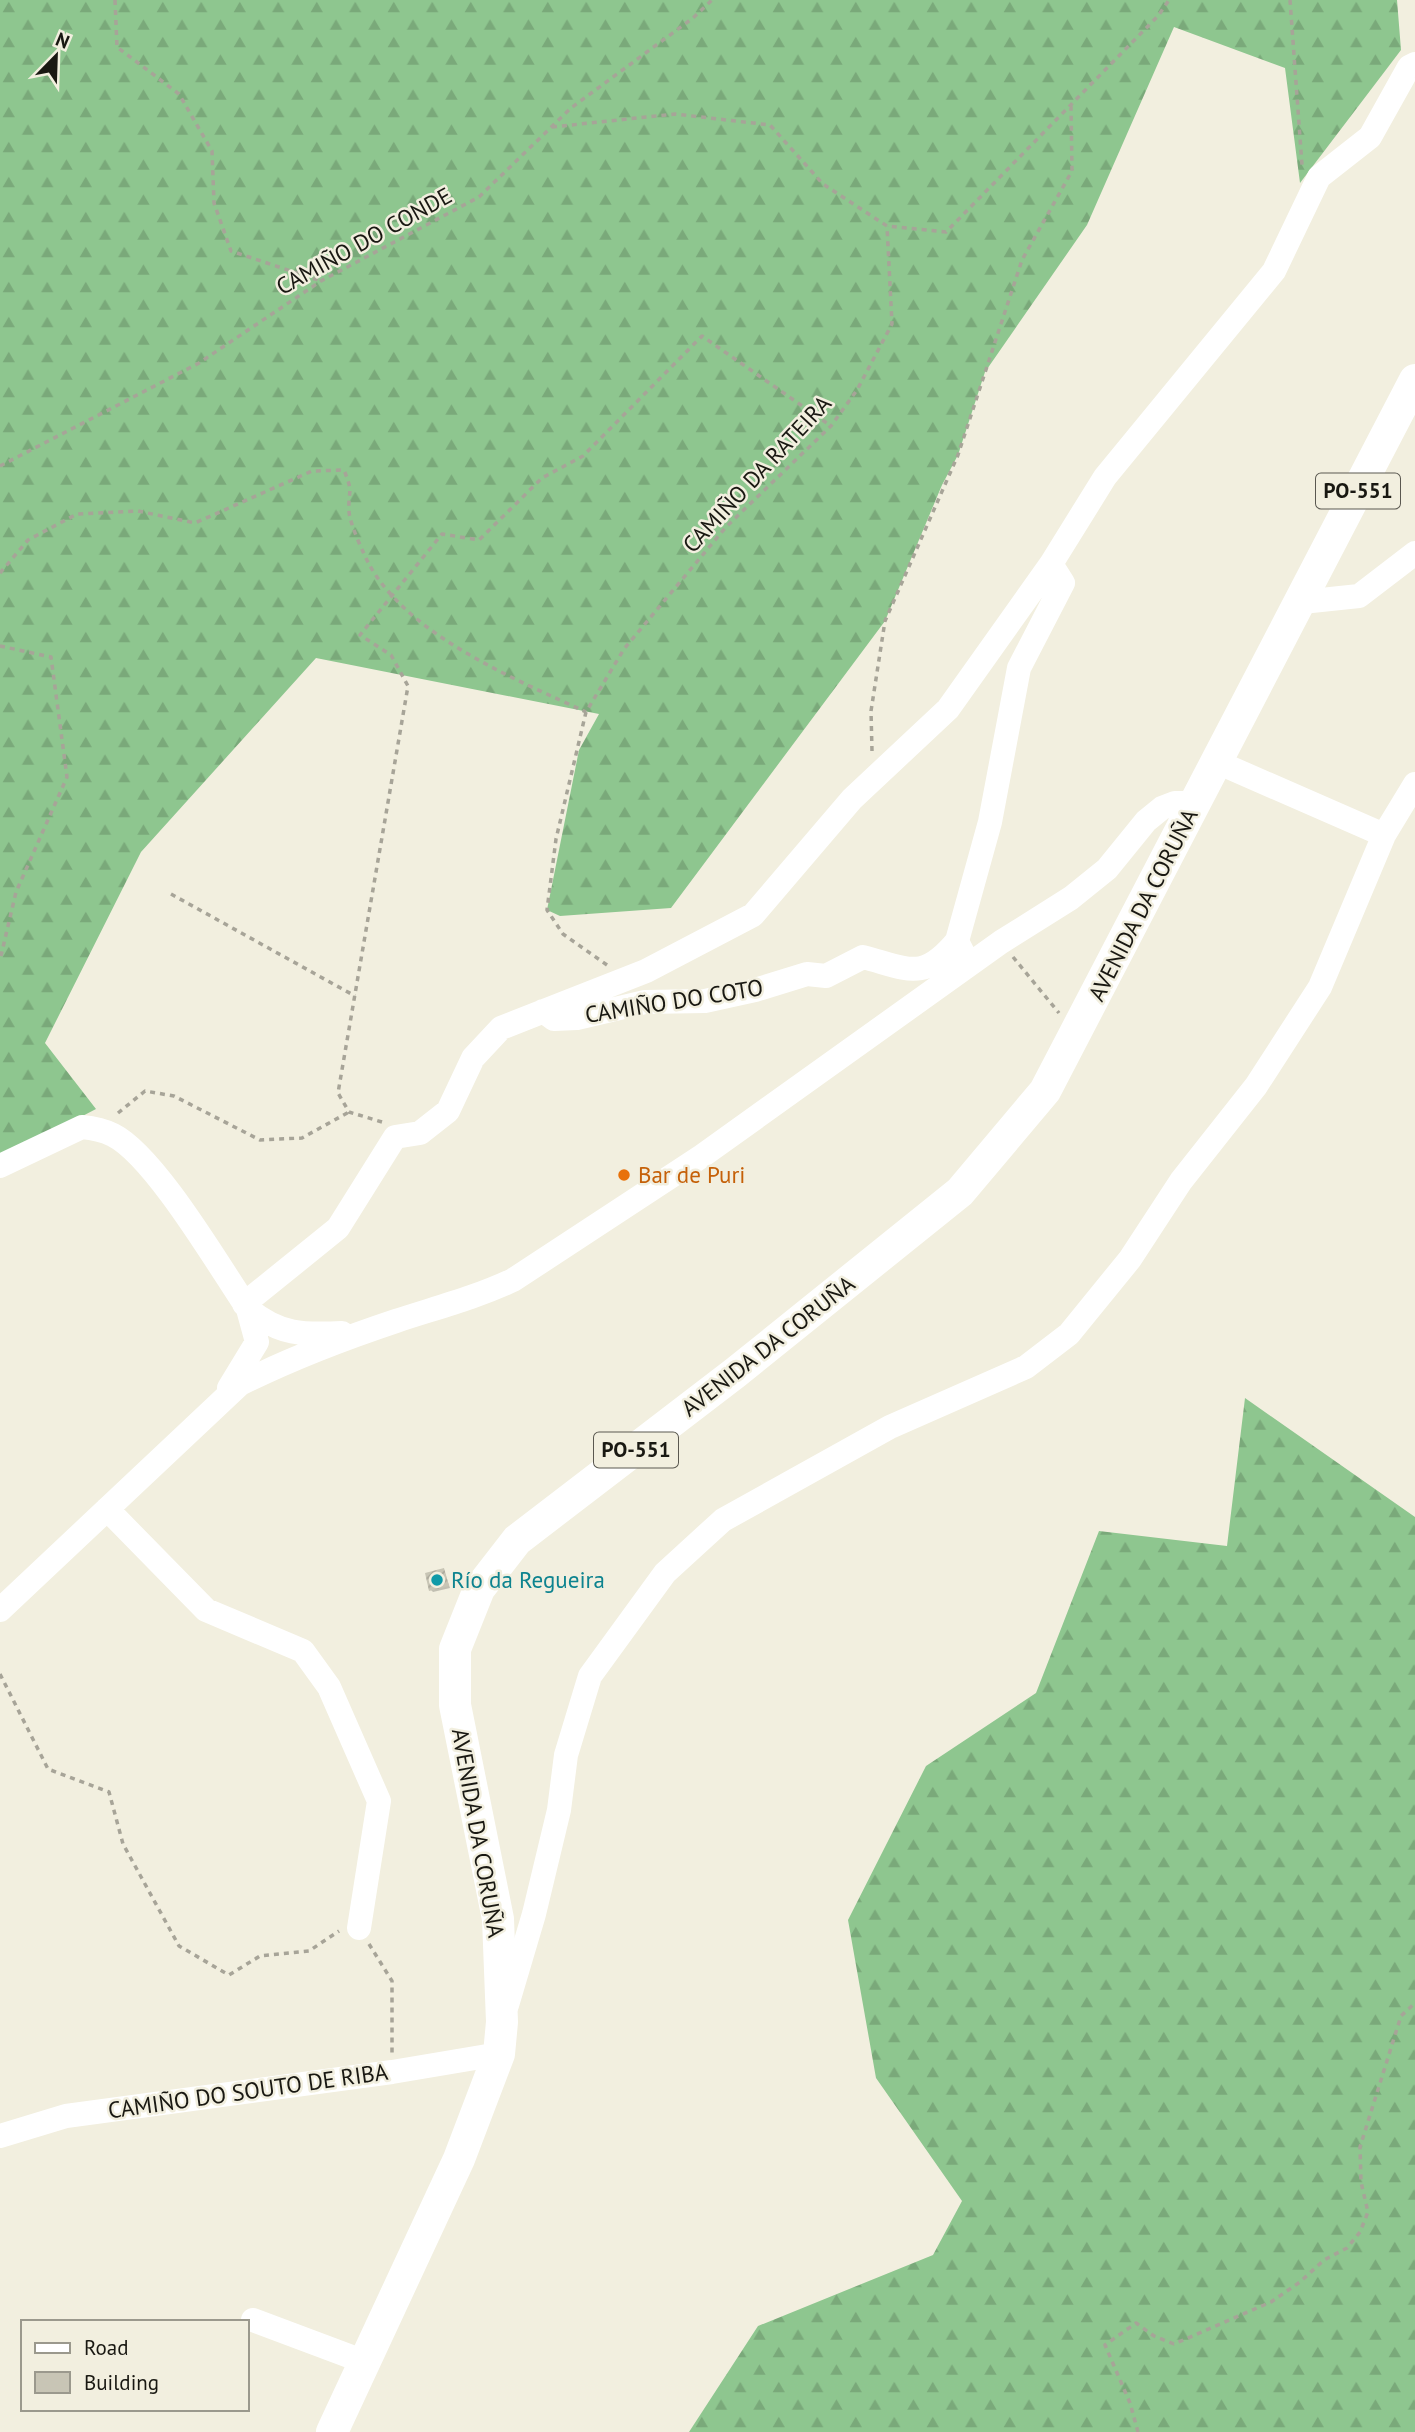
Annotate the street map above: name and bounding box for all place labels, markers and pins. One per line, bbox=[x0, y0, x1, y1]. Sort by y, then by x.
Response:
place label: Bar de Puri bbox=[638, 1160, 745, 1189]
marker: Bar de Puri bbox=[616, 1167, 632, 1183]
place label: Río da Regueira bbox=[451, 1565, 605, 1594]
marker: Río da Regueira bbox=[429, 1572, 445, 1588]

